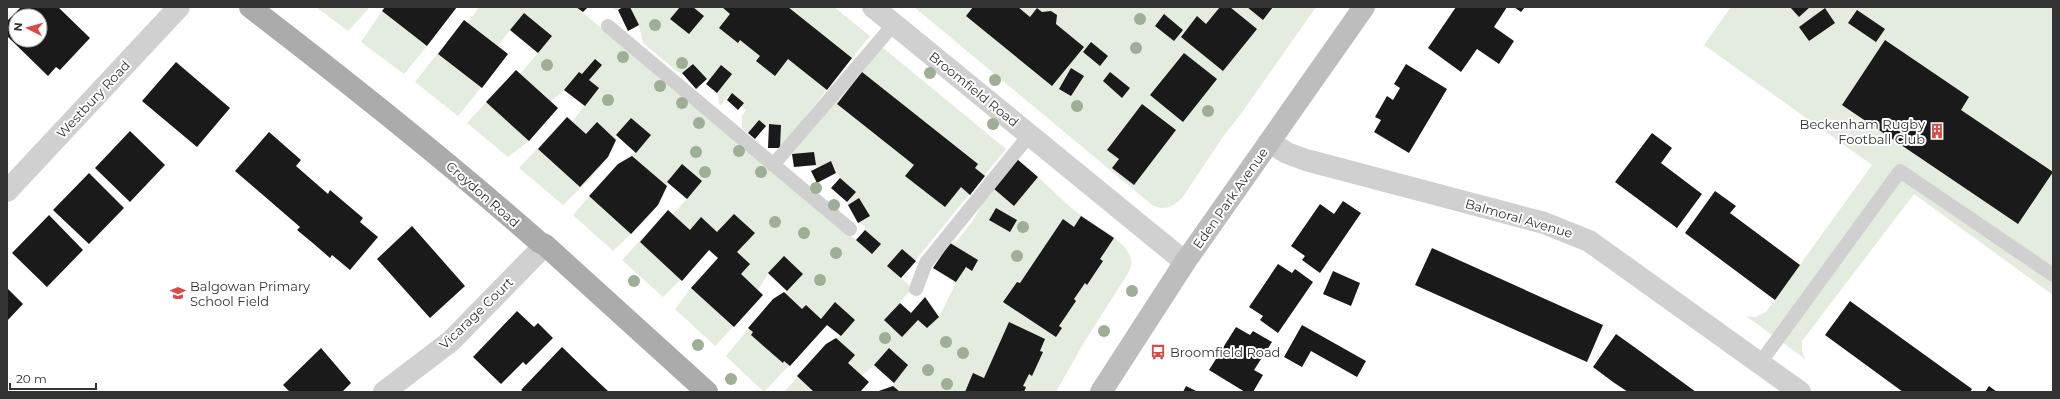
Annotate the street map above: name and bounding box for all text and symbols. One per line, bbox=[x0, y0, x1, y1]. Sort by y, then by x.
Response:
north arrow bbox=[8, 8, 48, 48]
text: N bbox=[11, 22, 25, 32]
street label: Broomfield Road bbox=[926, 48, 1022, 130]
street label: Westbury Road bbox=[53, 57, 133, 141]
place label: Beckenham Rugby Football Club bbox=[1800, 116, 1926, 147]
building icon: Beckenham Rugby Football Club bbox=[1928, 122, 1946, 140]
street label: Eden Park Avenue bbox=[1189, 144, 1271, 252]
street label: Croydon Road bbox=[443, 158, 523, 230]
street label: Balmoral Avenue bbox=[1463, 195, 1575, 241]
street label: Vicarage Court bbox=[436, 274, 516, 352]
place label: Balgowan Primary School Field bbox=[190, 278, 311, 309]
school or university icon: Balgowan Primary School Field bbox=[169, 284, 187, 302]
bus stop icon: Broomfield Road bbox=[1149, 343, 1167, 361]
place label: Broomfield Road bbox=[1170, 344, 1280, 360]
scale bar bbox=[10, 365, 96, 391]
text: 20 m bbox=[16, 371, 47, 386]

